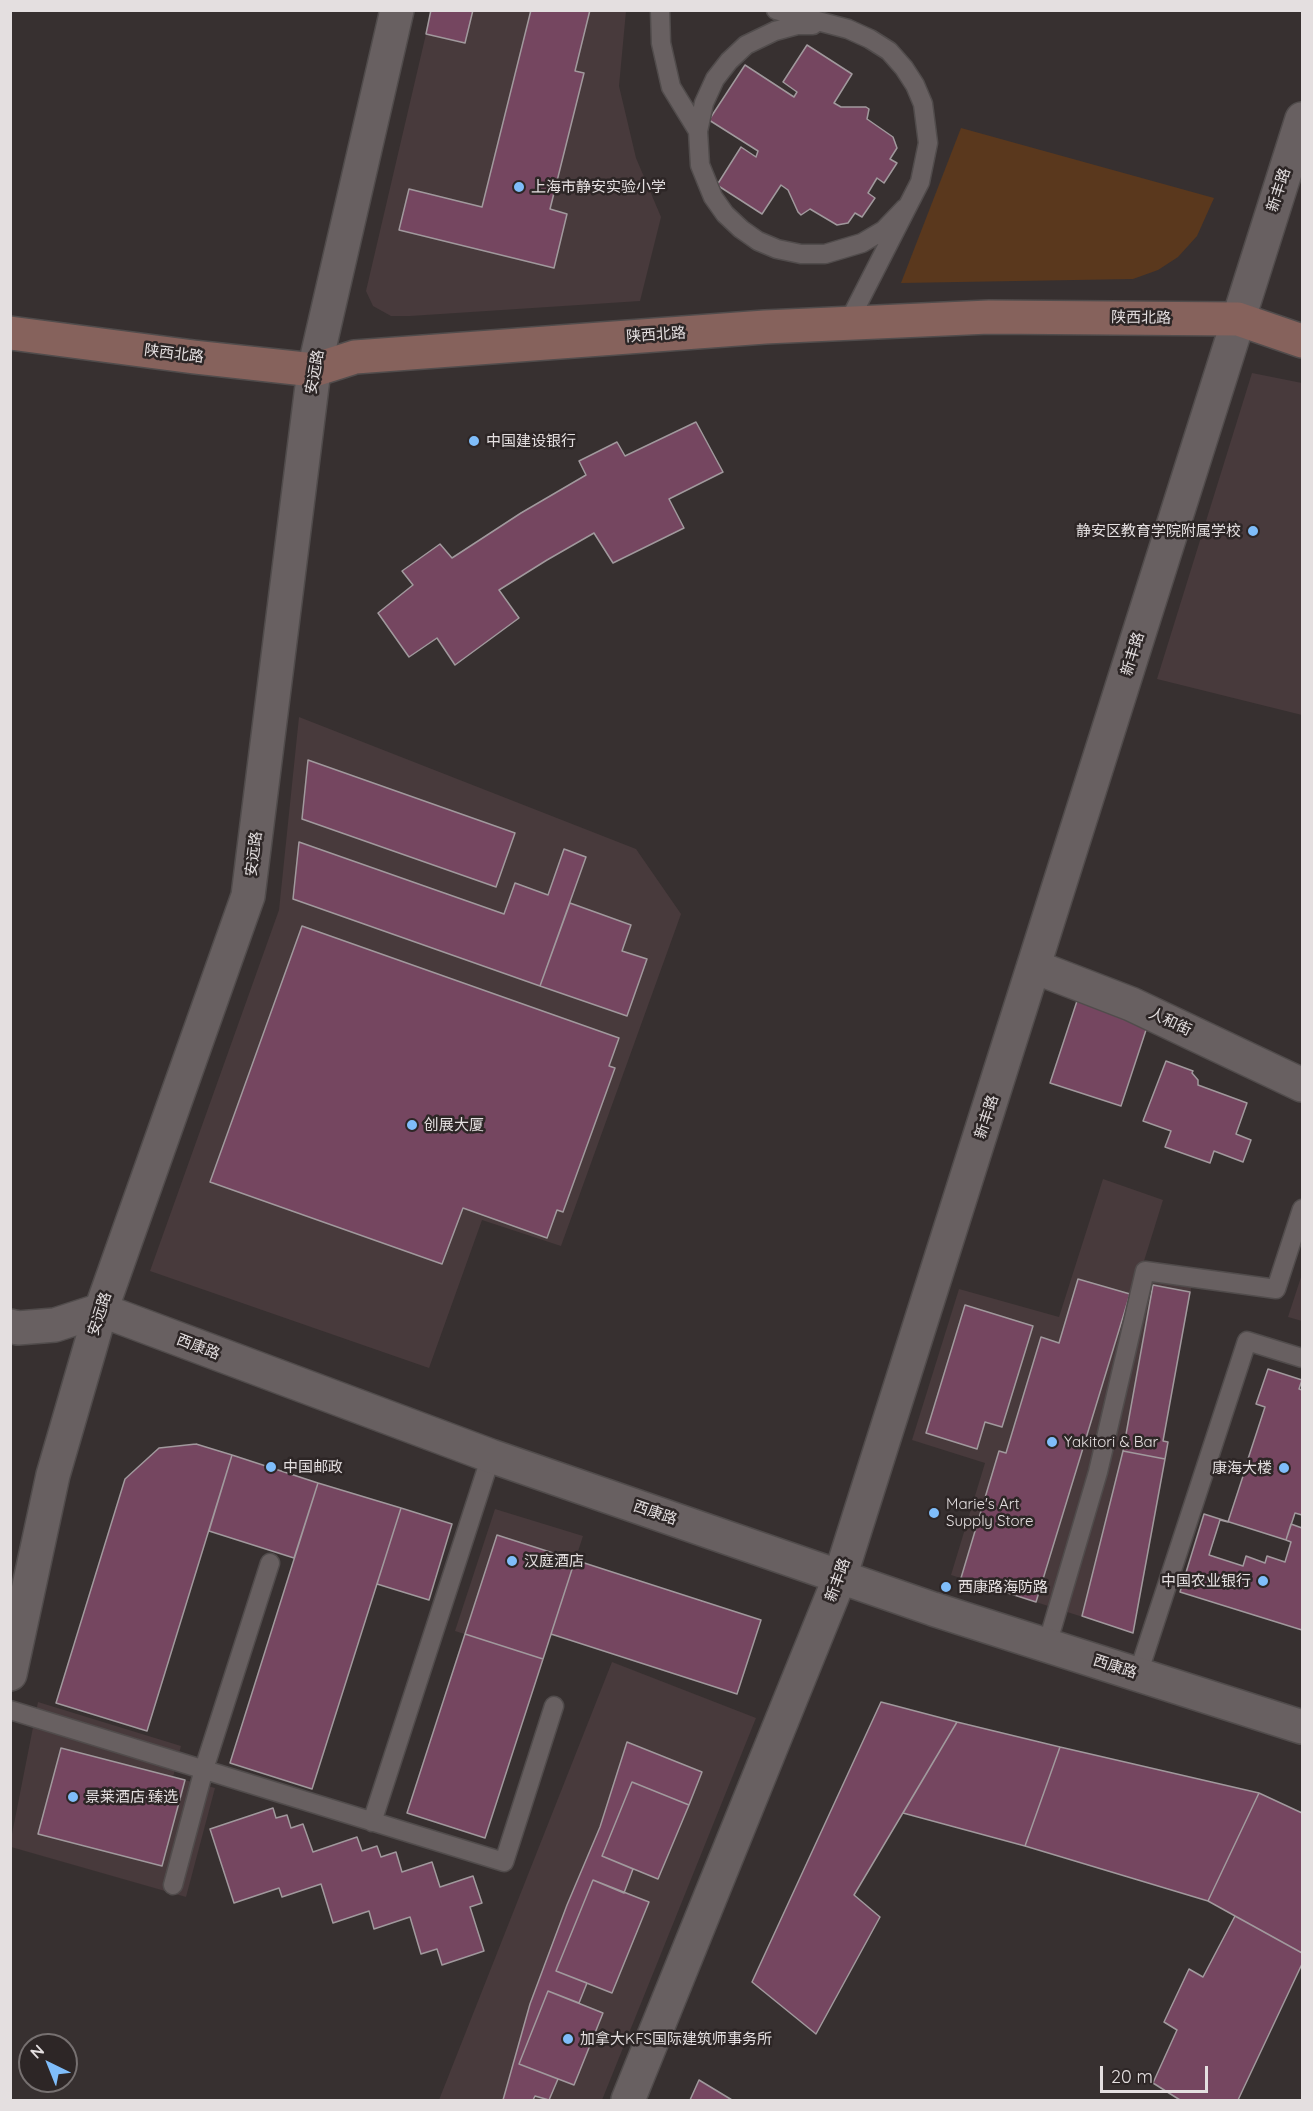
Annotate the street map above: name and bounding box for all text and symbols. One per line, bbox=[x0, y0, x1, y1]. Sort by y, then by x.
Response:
street label: 新丰路 bbox=[1263, 166, 1295, 214]
place label: 上海市静安实验小学 bbox=[531, 178, 666, 196]
marker: 上海市静安实验小学 bbox=[512, 180, 526, 194]
street label: 陕西北路 bbox=[1111, 308, 1171, 328]
street label: 陕西北路 bbox=[625, 324, 687, 346]
street label: 陕西北路 bbox=[143, 341, 205, 367]
street label: 安远路 bbox=[302, 348, 328, 396]
place label: 中国建设银行 bbox=[486, 432, 576, 450]
marker: 中国建设银行 bbox=[467, 434, 481, 448]
place label: 静安区教育学院附属学校 bbox=[1076, 522, 1241, 540]
marker: 静安区教育学院附属学校 bbox=[1246, 524, 1260, 538]
street label: 新丰路 bbox=[1118, 630, 1148, 678]
street label: 安远路 bbox=[242, 831, 266, 877]
street label: 人和街 bbox=[1146, 1004, 1194, 1040]
street label: 新丰路 bbox=[971, 1093, 1003, 1141]
place label: 创展大厦 bbox=[424, 1116, 484, 1134]
marker: 创展大厦 bbox=[405, 1118, 419, 1132]
street label: 安远路 bbox=[84, 1290, 116, 1338]
street label: 西康路 bbox=[174, 1331, 222, 1363]
place label: Yakitori & Bar bbox=[1064, 1433, 1158, 1451]
marker: Yakitori & Bar bbox=[1045, 1435, 1059, 1449]
place label: 中国邮政 bbox=[283, 1458, 343, 1476]
place label: 康海大楼 bbox=[1212, 1459, 1272, 1477]
marker: 中国邮政 bbox=[264, 1460, 278, 1474]
marker: 康海大楼 bbox=[1277, 1461, 1291, 1475]
place label: Marie's Art Supply Store bbox=[946, 1495, 1033, 1530]
street label: 西康路 bbox=[631, 1497, 679, 1529]
marker: Marie's Art Supply Store bbox=[927, 1506, 941, 1520]
place label: 汉庭酒店 bbox=[524, 1552, 584, 1570]
marker: 汉庭酒店 bbox=[505, 1554, 519, 1568]
street label: 新丰路 bbox=[822, 1556, 854, 1604]
place label: 中国农业银行 bbox=[1161, 1572, 1251, 1590]
marker: 中国农业银行 bbox=[1256, 1574, 1270, 1588]
place label: 西康路海防路 bbox=[958, 1578, 1048, 1596]
marker: 西康路海防路 bbox=[939, 1580, 953, 1594]
street label: 西康路 bbox=[1091, 1651, 1139, 1683]
place label: 景莱酒店·臻选 bbox=[85, 1788, 178, 1806]
marker: 景莱酒店·臻选 bbox=[66, 1790, 80, 1804]
place label: 加拿大KFS国际建筑师事务所 bbox=[580, 2030, 772, 2048]
marker: 加拿大KFS国际建筑师事务所 bbox=[561, 2032, 575, 2046]
north arrow bbox=[18, 2033, 78, 2093]
text: N bbox=[26, 2040, 48, 2063]
scale bar bbox=[1103, 2054, 1211, 2092]
text: 20 m bbox=[1111, 2065, 1153, 2088]

